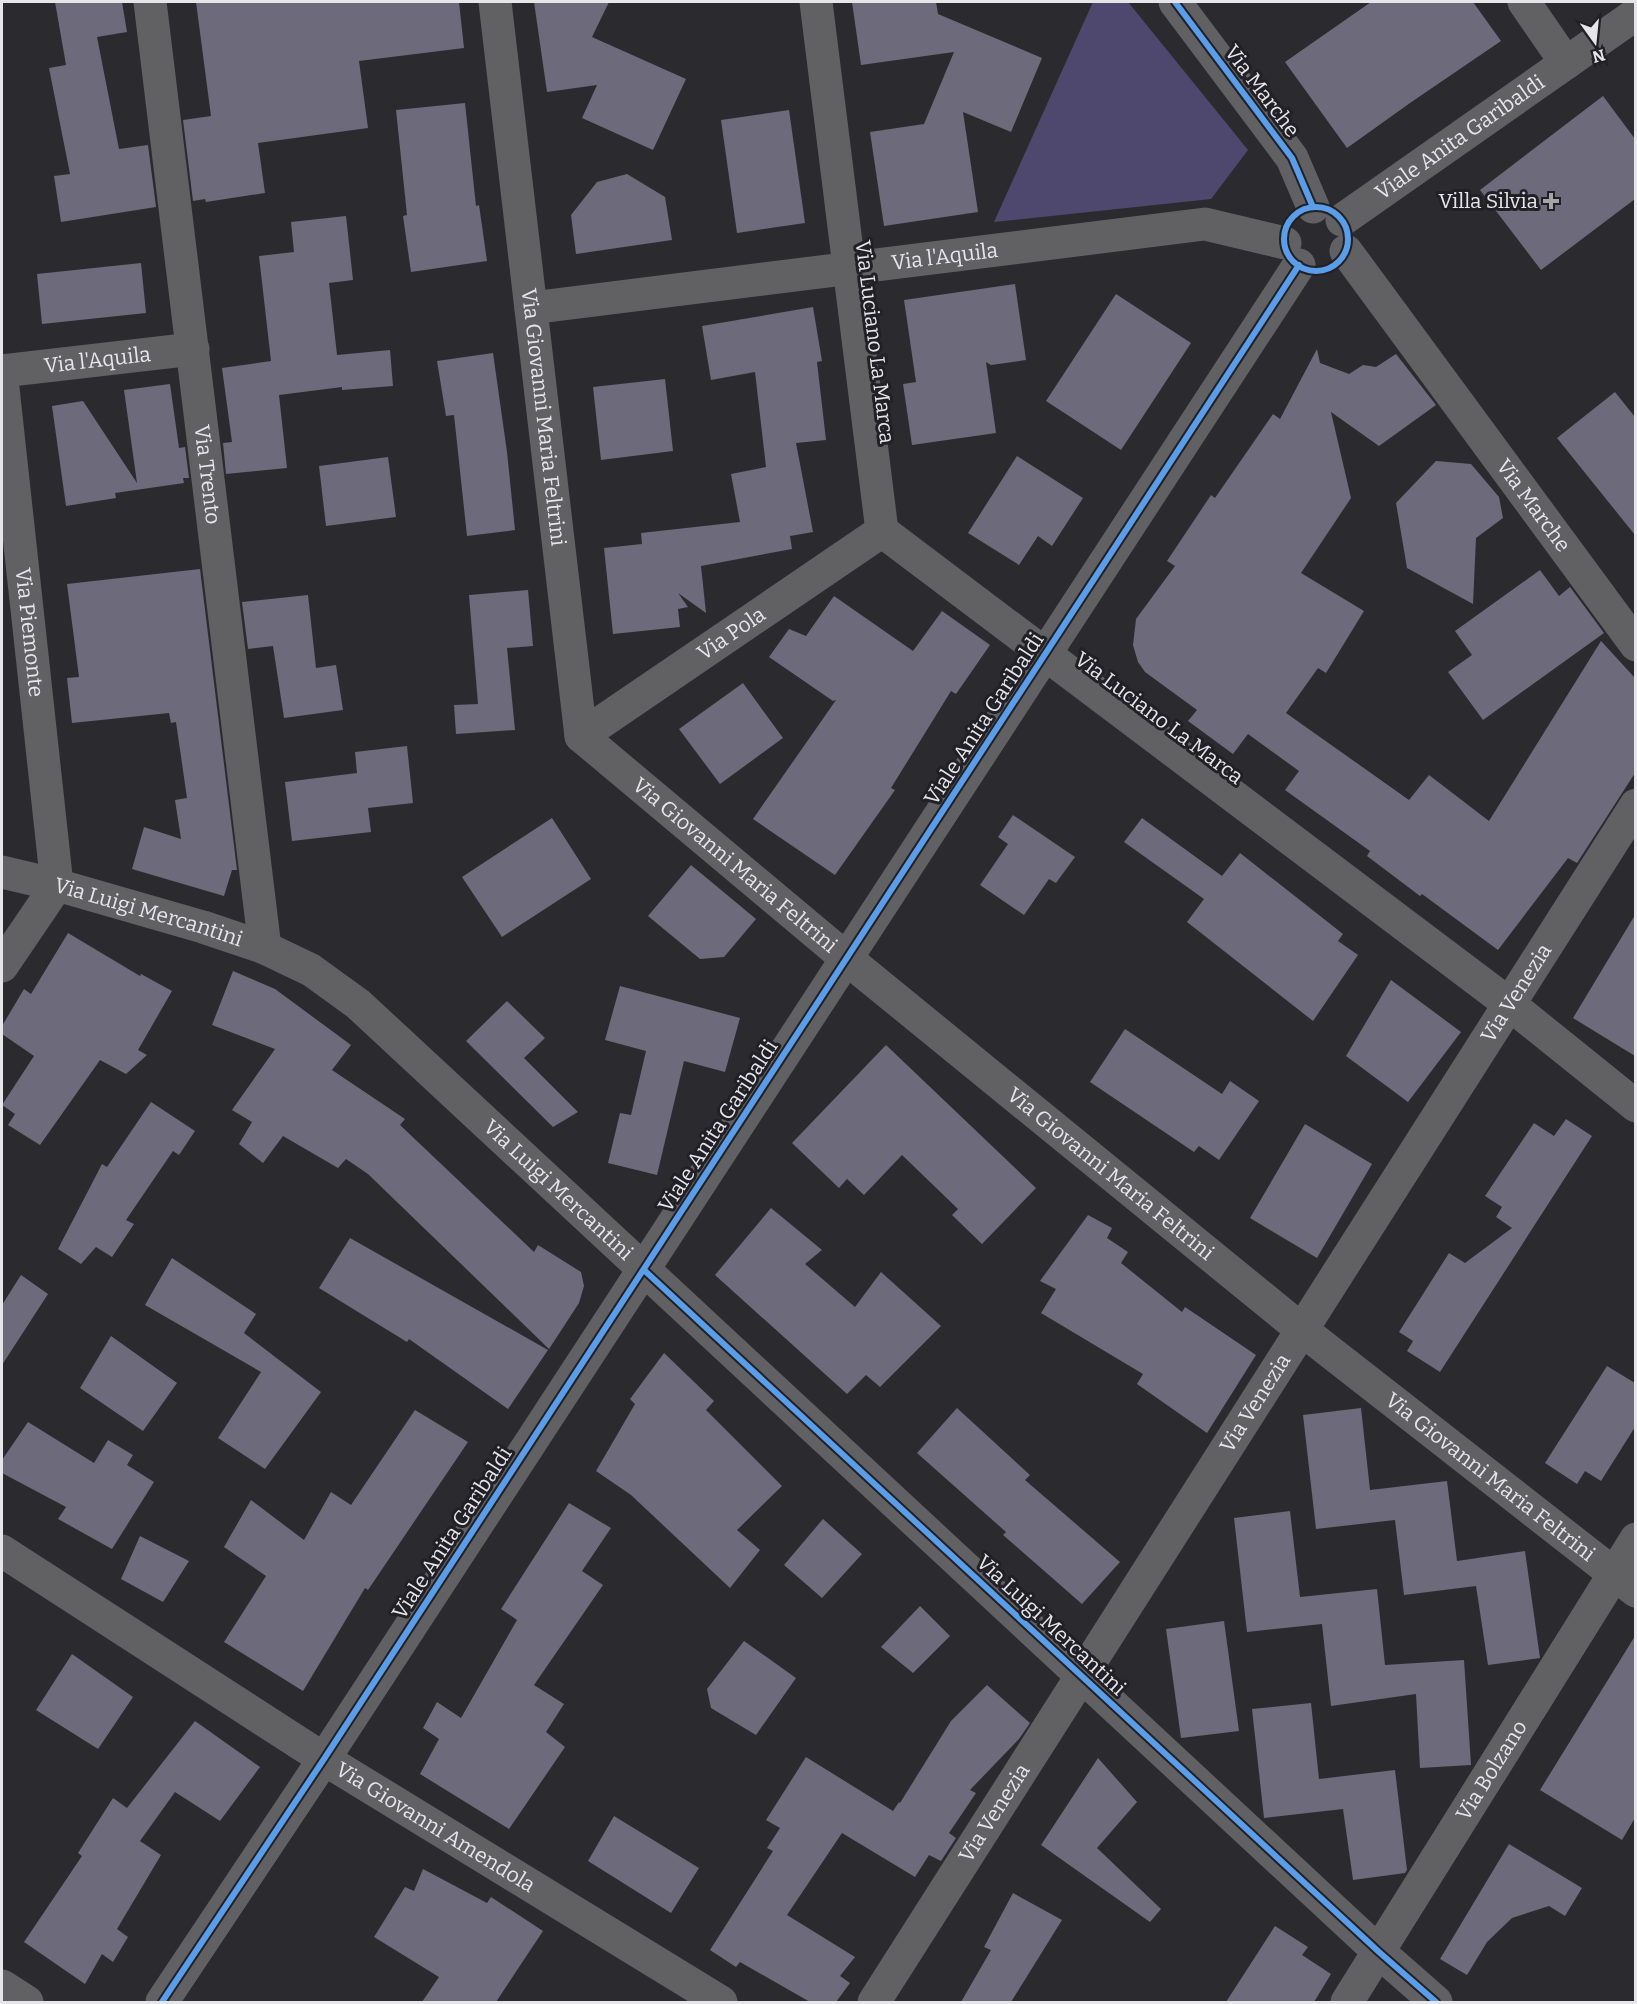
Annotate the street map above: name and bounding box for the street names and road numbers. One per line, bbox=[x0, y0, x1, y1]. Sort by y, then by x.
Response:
street label: Via Marche bbox=[1219, 40, 1305, 142]
street label: Viale Anita Garibaldi bbox=[1370, 69, 1549, 206]
street label: Via l'Aquila bbox=[890, 237, 1000, 276]
street label: Via Luciano La Marca bbox=[850, 239, 900, 446]
street label: Via Giovanni Maria Feltrini bbox=[516, 287, 572, 547]
street label: Via l'Aquila bbox=[43, 341, 153, 379]
street label: Via Trento bbox=[188, 423, 226, 526]
street label: Via Marche bbox=[1491, 454, 1576, 557]
street label: Via Piemonte bbox=[10, 567, 49, 698]
street label: Via Pola bbox=[692, 601, 771, 666]
street label: Viale Anita Garibaldi bbox=[919, 628, 1049, 810]
street label: Via Luciano La Marca bbox=[1069, 646, 1249, 790]
street label: Via Giovanni Maria Feltrini bbox=[627, 772, 843, 958]
street label: Via Luigi Mercantini bbox=[51, 872, 246, 952]
street label: Via Venezia bbox=[1475, 938, 1558, 1047]
street label: Viale Anita Garibaldi bbox=[653, 1035, 783, 1217]
street label: Via Giovanni Maria Feltrini bbox=[1002, 1082, 1219, 1266]
street label: Via Luigi Mercantini bbox=[478, 1114, 638, 1266]
street label: Via Venezia bbox=[1214, 1348, 1297, 1457]
street label: Via Giovanni Maria Feltrini bbox=[1380, 1387, 1600, 1567]
street label: Viale Anita Garibaldi bbox=[387, 1442, 517, 1624]
street label: Via Luigi Mercantini bbox=[971, 1549, 1131, 1701]
street label: Via Bolzano bbox=[1450, 1715, 1533, 1826]
street label: Via Giovanni Amendola bbox=[331, 1756, 540, 1898]
street label: Via Venezia bbox=[953, 1758, 1036, 1867]

